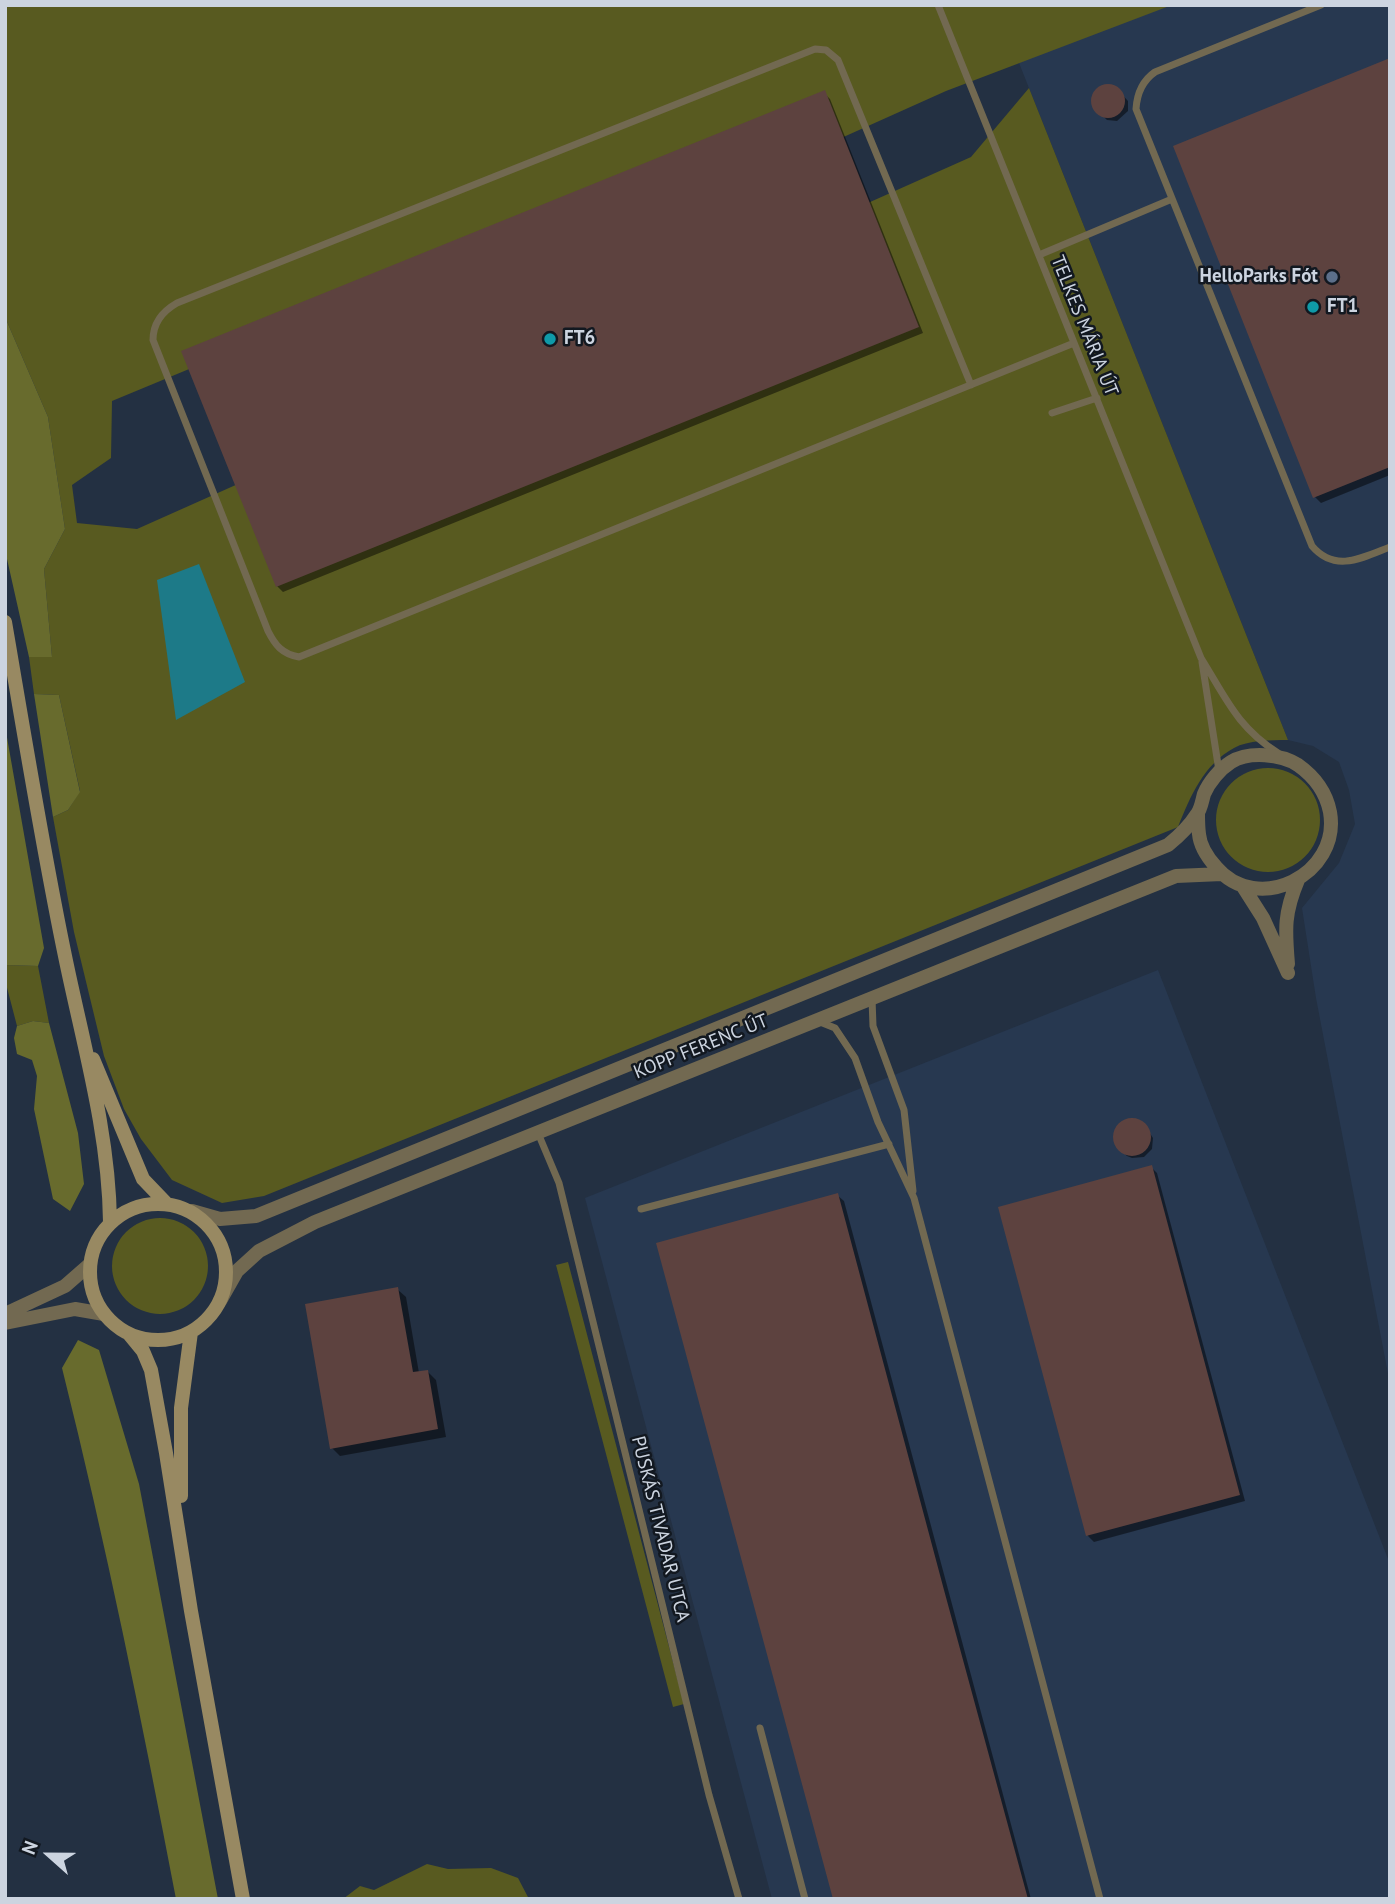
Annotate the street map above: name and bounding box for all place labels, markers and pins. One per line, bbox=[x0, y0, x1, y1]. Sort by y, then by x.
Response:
place label: HelloParks Fót bbox=[1200, 266, 1318, 288]
marker: HelloParks Fót bbox=[1324, 269, 1340, 285]
place label: FT1 bbox=[1327, 296, 1358, 318]
marker: FT1 bbox=[1305, 299, 1321, 315]
place label: FT6 bbox=[564, 328, 595, 350]
marker: FT6 bbox=[542, 331, 558, 347]

